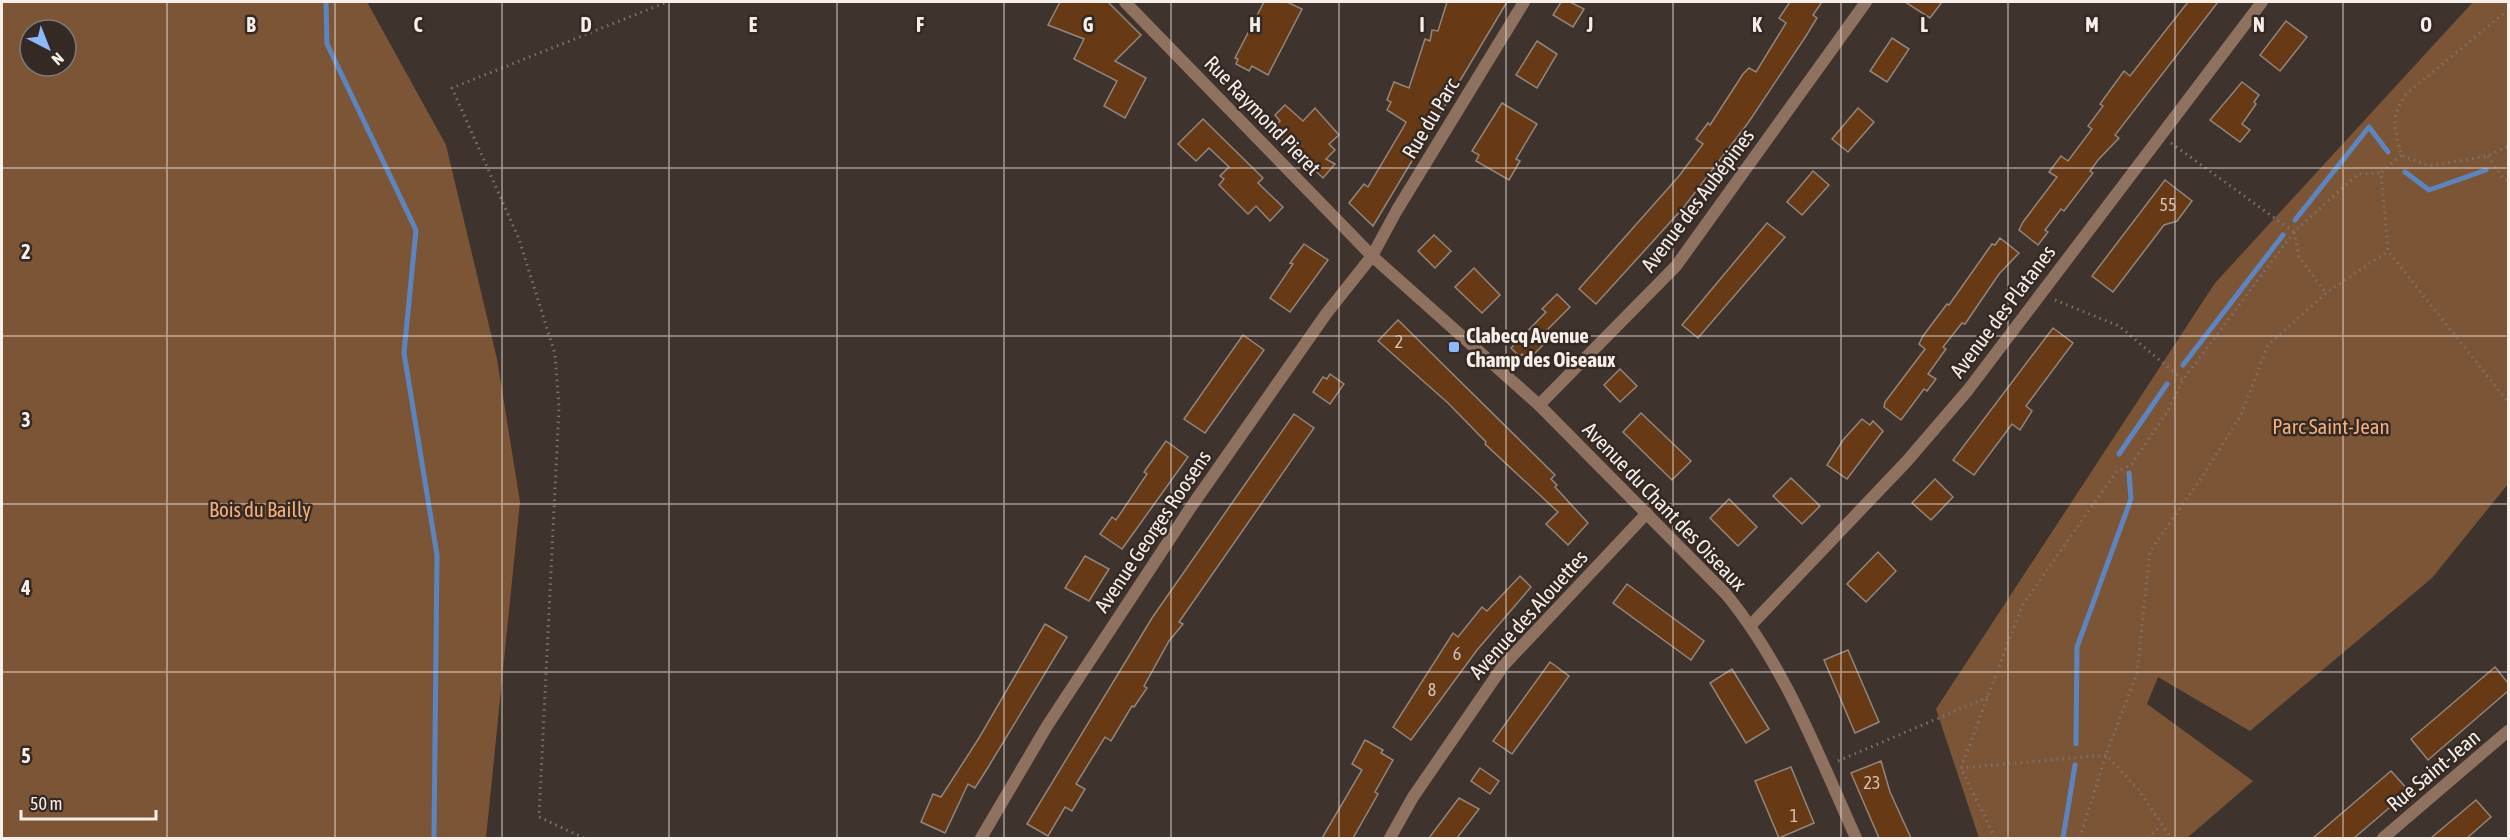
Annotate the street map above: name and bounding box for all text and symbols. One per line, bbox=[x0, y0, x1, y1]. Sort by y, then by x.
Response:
text: B bbox=[246, 13, 256, 36]
text: C bbox=[414, 13, 423, 36]
text: D bbox=[580, 13, 592, 36]
text: E bbox=[749, 13, 758, 36]
text: F bbox=[916, 13, 924, 36]
text: G bbox=[1083, 13, 1094, 36]
text: H bbox=[1249, 13, 1261, 36]
text: I bbox=[1419, 13, 1425, 36]
text: J bbox=[1586, 13, 1593, 36]
text: K bbox=[1752, 13, 1762, 36]
text: L bbox=[1920, 13, 1928, 36]
text: M bbox=[2085, 13, 2099, 36]
text: N bbox=[2253, 13, 2265, 36]
text: O bbox=[2420, 13, 2432, 36]
north arrow bbox=[18, 18, 78, 78]
text: N bbox=[49, 49, 68, 69]
street label: Rue Raymond Pieret bbox=[1200, 51, 1326, 179]
street label: Rue du Parc bbox=[1397, 73, 1463, 163]
street label: Avenue des Aubépines bbox=[1635, 124, 1759, 276]
house number: 55 bbox=[2160, 194, 2176, 215]
text: 2 bbox=[21, 240, 31, 263]
street label: Avenue des Platanes bbox=[1944, 240, 2060, 382]
place label: Clabecq Avenue Champ des Oiseaux bbox=[1466, 323, 1616, 371]
house number: 2 bbox=[1395, 331, 1403, 352]
marker: Clabecq Avenue Champ des Oiseaux bbox=[1447, 340, 1461, 354]
text: 3 bbox=[21, 408, 31, 431]
park label: Parc Saint-Jean bbox=[2272, 414, 2390, 438]
street label: Avenue du Chant des Oiseaux bbox=[1578, 417, 1752, 596]
street label: Avenue Georges Roosens bbox=[1089, 445, 1215, 617]
park label: Bois du Bailly bbox=[209, 497, 311, 521]
street label: Avenue des Alouettes bbox=[1464, 545, 1592, 683]
text: 4 bbox=[20, 576, 31, 599]
house number: 6 bbox=[1453, 643, 1461, 664]
house number: 8 bbox=[1428, 679, 1436, 700]
street label: Rue Saint-Jean bbox=[2382, 724, 2484, 816]
text: 5 bbox=[21, 744, 31, 767]
house number: 23 bbox=[1864, 772, 1880, 793]
scale bar bbox=[21, 783, 156, 821]
text: 50 m bbox=[30, 793, 62, 814]
house number: 1 bbox=[1790, 805, 1798, 826]

